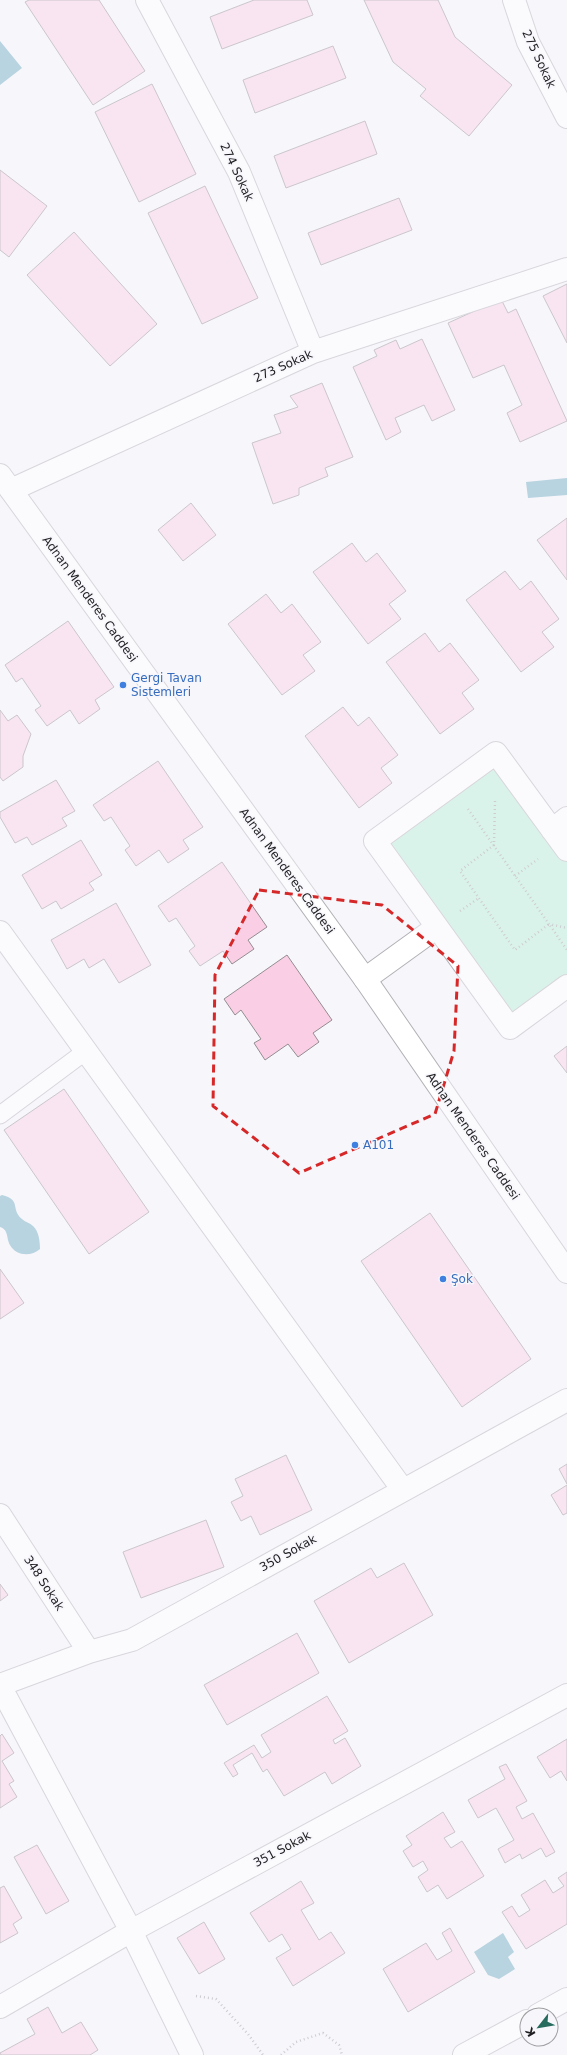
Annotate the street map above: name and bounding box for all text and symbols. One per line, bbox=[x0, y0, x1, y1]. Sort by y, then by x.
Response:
street label: 275 Sokak bbox=[519, 28, 559, 90]
street label: 274 Sokak bbox=[217, 141, 257, 203]
street label: 273 Sokak bbox=[252, 347, 315, 385]
street label: Adnan Menderes Caddesi bbox=[40, 533, 140, 665]
place label: Gergi Tavan Sistemleri bbox=[131, 671, 202, 699]
marker: Gergi Tavan Sistemleri bbox=[118, 680, 128, 690]
street label: Adnan Menderes Caddesi bbox=[237, 805, 337, 937]
street label: Adnan Menderes Caddesi bbox=[424, 1070, 522, 1202]
place label: A101 bbox=[363, 1138, 394, 1152]
marker: A101 bbox=[350, 1140, 360, 1150]
place label: Şok bbox=[451, 1272, 473, 1286]
marker: Şok bbox=[438, 1274, 448, 1284]
street label: 350 Sokak bbox=[257, 1532, 319, 1574]
street label: 348 Sokak bbox=[21, 1553, 67, 1613]
street label: 351 Sokak bbox=[251, 1828, 313, 1870]
north arrow bbox=[519, 2007, 559, 2047]
text: K bbox=[523, 2024, 539, 2039]

